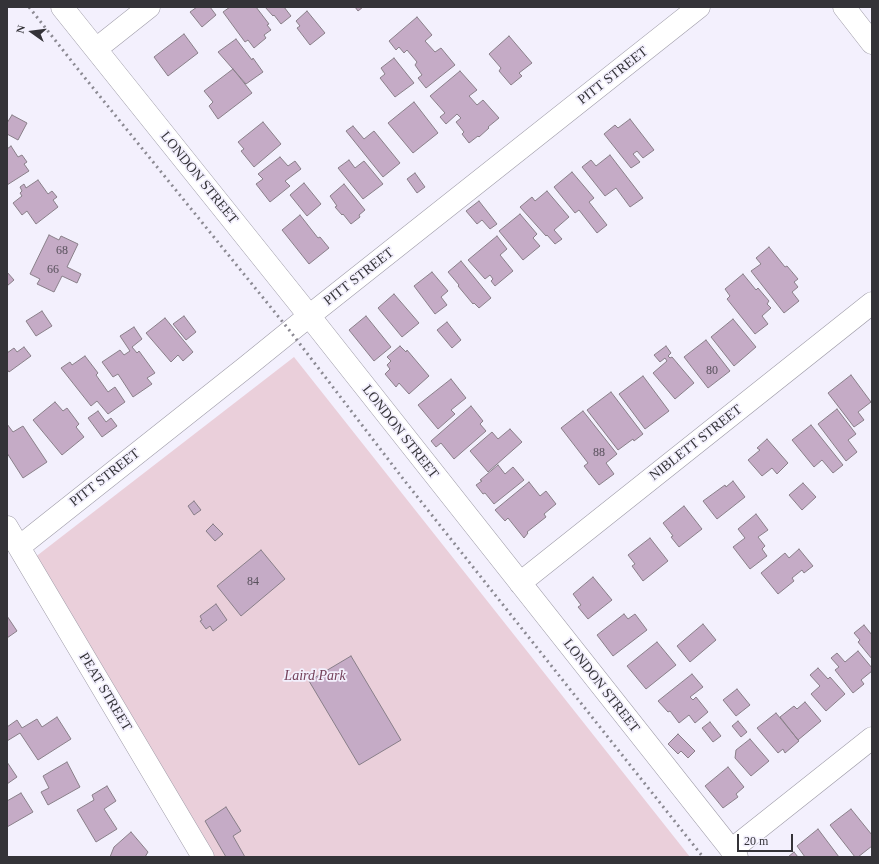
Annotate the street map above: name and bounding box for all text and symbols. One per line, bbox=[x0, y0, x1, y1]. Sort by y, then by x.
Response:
north arrow bbox=[12, 12, 52, 52]
text: N bbox=[14, 24, 27, 34]
street label: PITT STREET bbox=[575, 43, 651, 109]
street label: LONDON STREET bbox=[157, 128, 241, 228]
house number: 68 bbox=[56, 244, 68, 258]
street label: PITT STREET bbox=[321, 244, 397, 310]
house number: 66 bbox=[47, 263, 59, 277]
house number: 80 bbox=[706, 364, 718, 378]
street label: LONDON STREET bbox=[358, 382, 442, 482]
street label: NIBLETT STREET bbox=[646, 402, 746, 484]
street label: PITT STREET bbox=[67, 445, 143, 511]
house number: 88 bbox=[593, 446, 605, 460]
house number: 84 bbox=[247, 575, 259, 589]
street label: LONDON STREET bbox=[559, 636, 643, 736]
street label: PEAT STREET bbox=[75, 650, 135, 734]
park label: Laird Park bbox=[284, 668, 346, 684]
scale bar bbox=[739, 826, 795, 852]
text: 20 m bbox=[744, 834, 768, 848]

